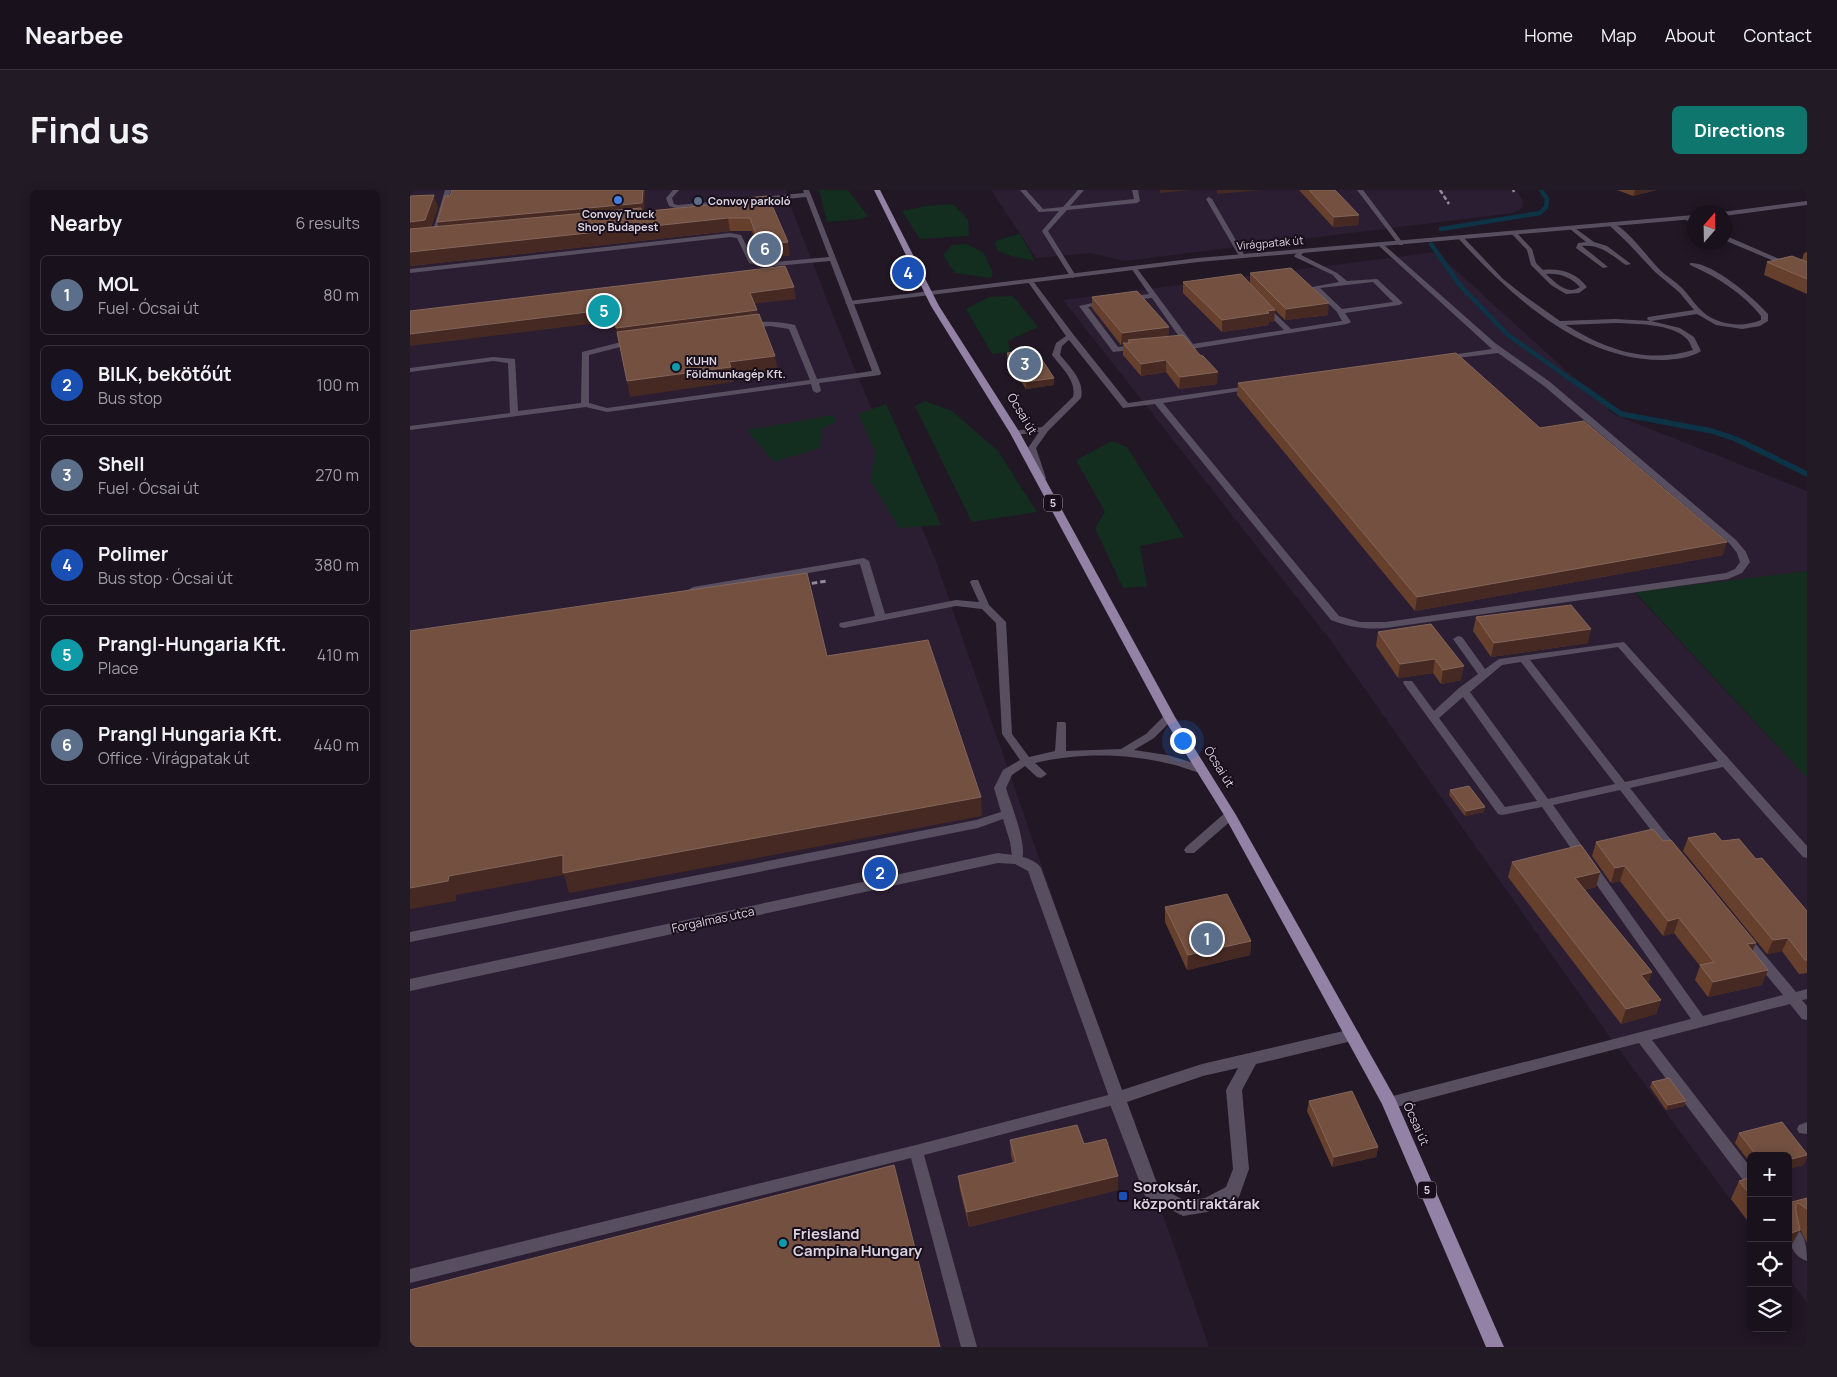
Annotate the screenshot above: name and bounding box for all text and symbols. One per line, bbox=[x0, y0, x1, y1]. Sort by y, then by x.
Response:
text: Nearbee bbox=[25, 18, 124, 51]
text: Home bbox=[1524, 23, 1573, 47]
text: Map bbox=[1601, 23, 1637, 47]
text: About bbox=[1665, 23, 1715, 47]
text: Contact bbox=[1743, 23, 1812, 47]
text: Find us bbox=[30, 106, 149, 154]
button: Directions bbox=[1672, 106, 1807, 154]
place label: Convoy parkoló bbox=[708, 193, 791, 208]
marker: Convoy Truck Shop Budapest bbox=[612, 194, 624, 206]
marker: Convoy parkoló bbox=[692, 195, 704, 207]
north arrow bbox=[1687, 205, 1732, 250]
place label: Convoy Truck Shop Budapest bbox=[578, 206, 659, 234]
text: Nearby bbox=[50, 209, 122, 237]
text: 6 results bbox=[295, 212, 360, 234]
pin: 6 bbox=[749, 230, 781, 268]
street label: Virágpatak út bbox=[1236, 232, 1304, 253]
pin: 4 bbox=[892, 254, 924, 292]
text: MOL bbox=[98, 271, 139, 297]
text: 1 bbox=[63, 284, 71, 306]
text: 80 m bbox=[323, 284, 359, 306]
pin: 5 bbox=[588, 292, 620, 330]
text: Fuel · Ócsai út bbox=[98, 297, 199, 319]
pin: 3 bbox=[1009, 345, 1041, 383]
place label: KUHN Földmunkagép Kft. bbox=[686, 353, 786, 381]
text: BILK, bekötőút bbox=[98, 361, 232, 387]
marker: KUHN Földmunkagép Kft. bbox=[670, 361, 682, 373]
text: 2 bbox=[62, 374, 72, 396]
text: 100 m bbox=[316, 374, 359, 396]
text: Bus stop bbox=[98, 387, 162, 409]
street label: Ócsai út bbox=[1003, 390, 1042, 438]
text: Shell bbox=[98, 451, 144, 477]
text: 3 bbox=[62, 464, 72, 486]
text: 270 m bbox=[315, 464, 359, 486]
text: Fuel · Ócsai út bbox=[98, 477, 199, 499]
road number: 5 bbox=[1044, 494, 1062, 512]
text: Polimer bbox=[98, 541, 168, 567]
text: 4 bbox=[62, 554, 72, 576]
text: 380 m bbox=[314, 554, 359, 576]
text: Bus stop · Ócsai út bbox=[98, 567, 233, 589]
text: Prangl-Hungaria Kft. bbox=[98, 631, 287, 657]
text: 5 bbox=[62, 644, 72, 666]
text: 410 m bbox=[317, 644, 359, 666]
text: Place bbox=[98, 657, 138, 679]
text: Prangl Hungaria Kft. bbox=[98, 721, 282, 747]
your location bbox=[1170, 728, 1196, 754]
text: 6 bbox=[62, 734, 72, 756]
text: 440 m bbox=[313, 734, 359, 756]
street label: Ócsai út bbox=[1200, 743, 1239, 791]
text: Office · Virágpatak út bbox=[98, 747, 250, 769]
pin: 2 bbox=[864, 854, 896, 892]
street label: Forgalmas utca bbox=[670, 902, 756, 937]
pin: 1 bbox=[1191, 920, 1223, 958]
street label: Ócsai út bbox=[1399, 1100, 1434, 1148]
map controls bbox=[1747, 1152, 1792, 1332]
button: + bbox=[1747, 1152, 1792, 1197]
place label: Soroksár, központi raktárak bbox=[1133, 1176, 1261, 1214]
road number: 5 bbox=[1418, 1182, 1436, 1198]
marker: Soroksár, központi raktárak bbox=[1117, 1190, 1129, 1202]
button: − bbox=[1747, 1197, 1792, 1242]
place label: Friesland Campina Hungary bbox=[793, 1223, 923, 1261]
marker: Friesland Campina Hungary bbox=[777, 1237, 789, 1249]
button: locate bbox=[1747, 1242, 1792, 1287]
button: layers bbox=[1747, 1287, 1792, 1332]

